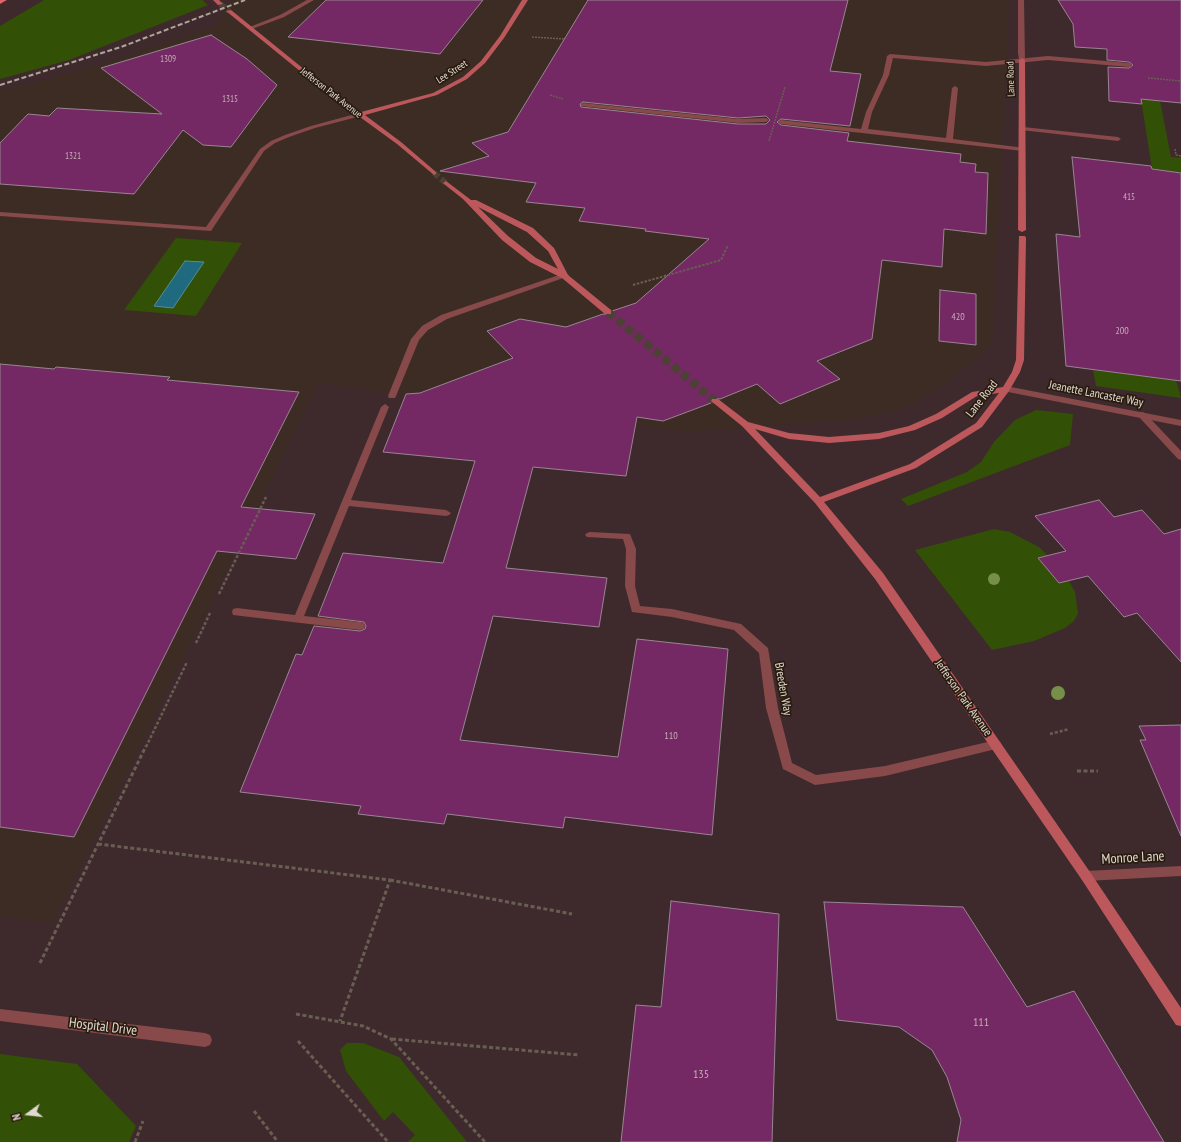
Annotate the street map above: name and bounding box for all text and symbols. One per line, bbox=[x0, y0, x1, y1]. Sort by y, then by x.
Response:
house number: 1309 bbox=[160, 54, 176, 64]
street label: Lee Street bbox=[434, 58, 470, 86]
street label: Lane Road bbox=[1004, 61, 1018, 97]
street label: Jefferson Park Avenue bbox=[298, 65, 364, 121]
house number: 1315 bbox=[222, 94, 238, 104]
house number: 1321 bbox=[65, 151, 81, 161]
house number: 415 bbox=[1123, 192, 1135, 202]
house number: 420 bbox=[951, 311, 965, 323]
house number: 200 bbox=[1115, 325, 1129, 337]
street label: Lane Road bbox=[963, 378, 1001, 420]
street label: Jeanette Lancaster Way bbox=[1048, 378, 1144, 410]
street label: Jefferson Park Avenue bbox=[931, 657, 995, 739]
street label: Breeden Way bbox=[771, 661, 795, 717]
house number: 110 bbox=[664, 730, 678, 742]
street label: Monroe Lane bbox=[1101, 848, 1165, 868]
street label: Hospital Drive bbox=[68, 1014, 138, 1040]
house number: 111 bbox=[973, 1016, 989, 1030]
house number: 135 bbox=[693, 1068, 709, 1082]
north arrow bbox=[8, 1094, 48, 1134]
text: N bbox=[9, 1112, 24, 1122]

